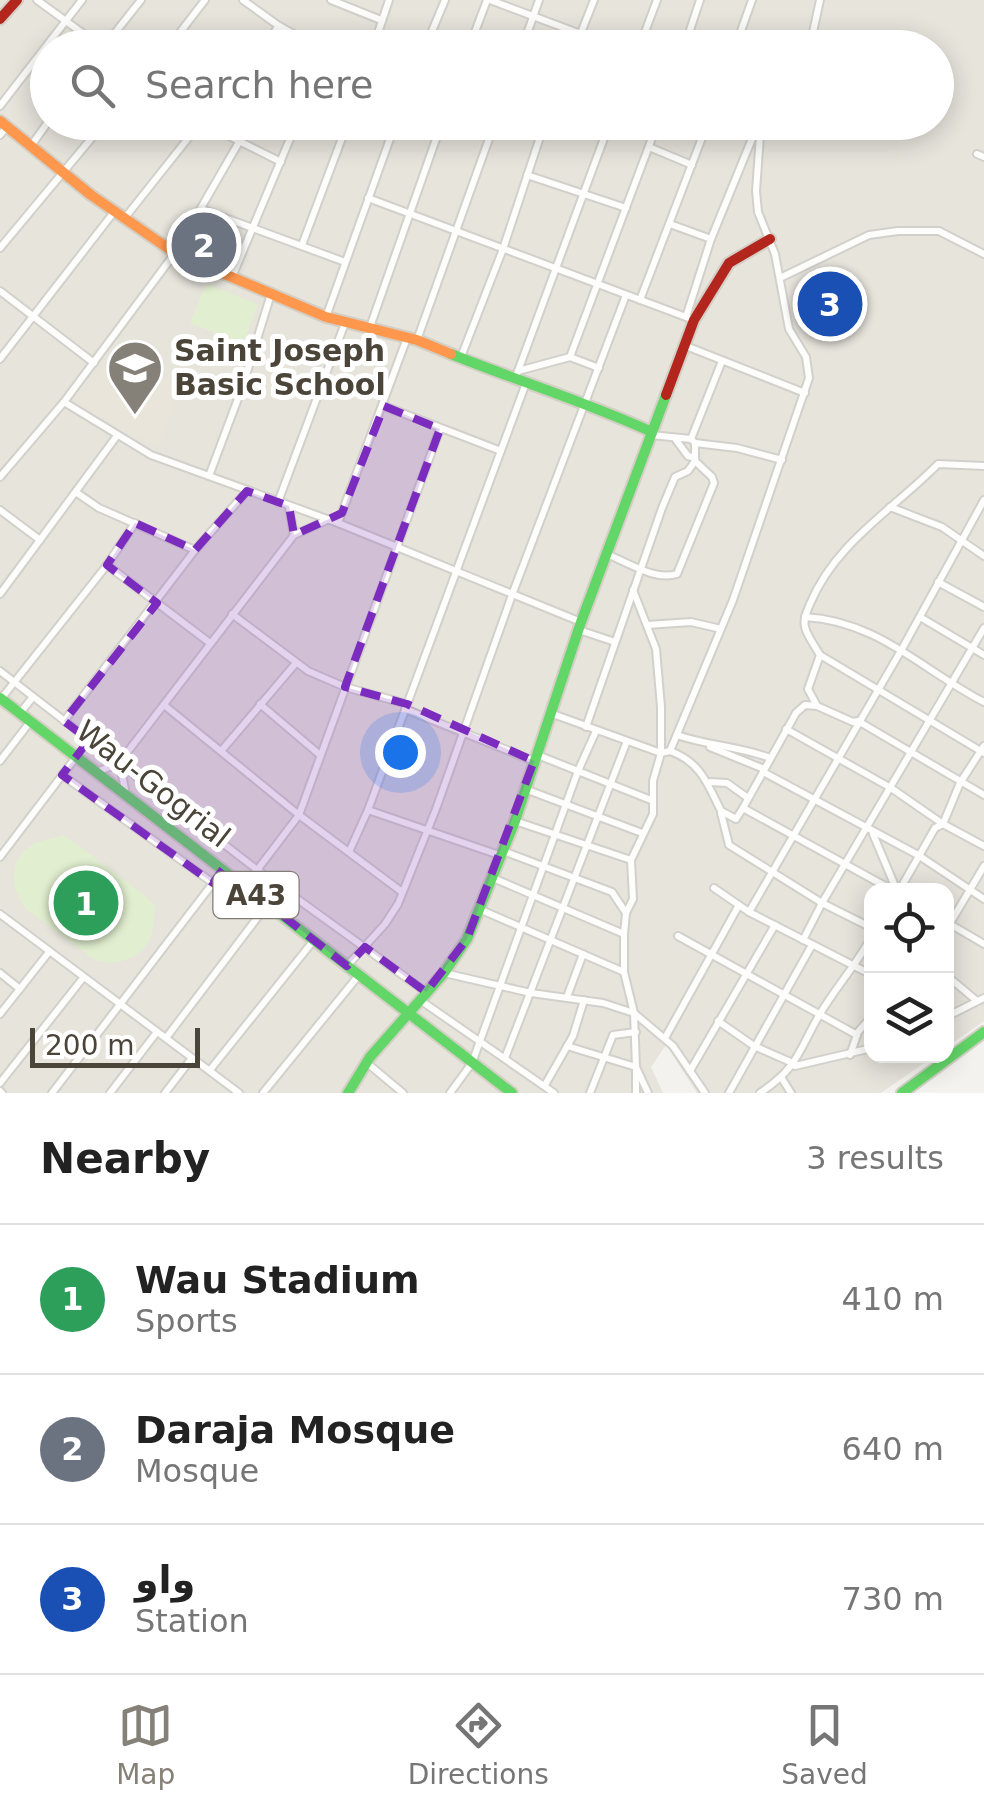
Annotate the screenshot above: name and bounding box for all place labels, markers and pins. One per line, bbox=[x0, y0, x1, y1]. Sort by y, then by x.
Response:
pin: 2 bbox=[172, 208, 236, 282]
pin: 3 bbox=[798, 266, 862, 342]
place label: Saint Joseph Basic School bbox=[174, 333, 386, 402]
school or university icon: Saint Joseph Basic School bbox=[105, 338, 165, 417]
pin: 1 bbox=[54, 866, 118, 940]

